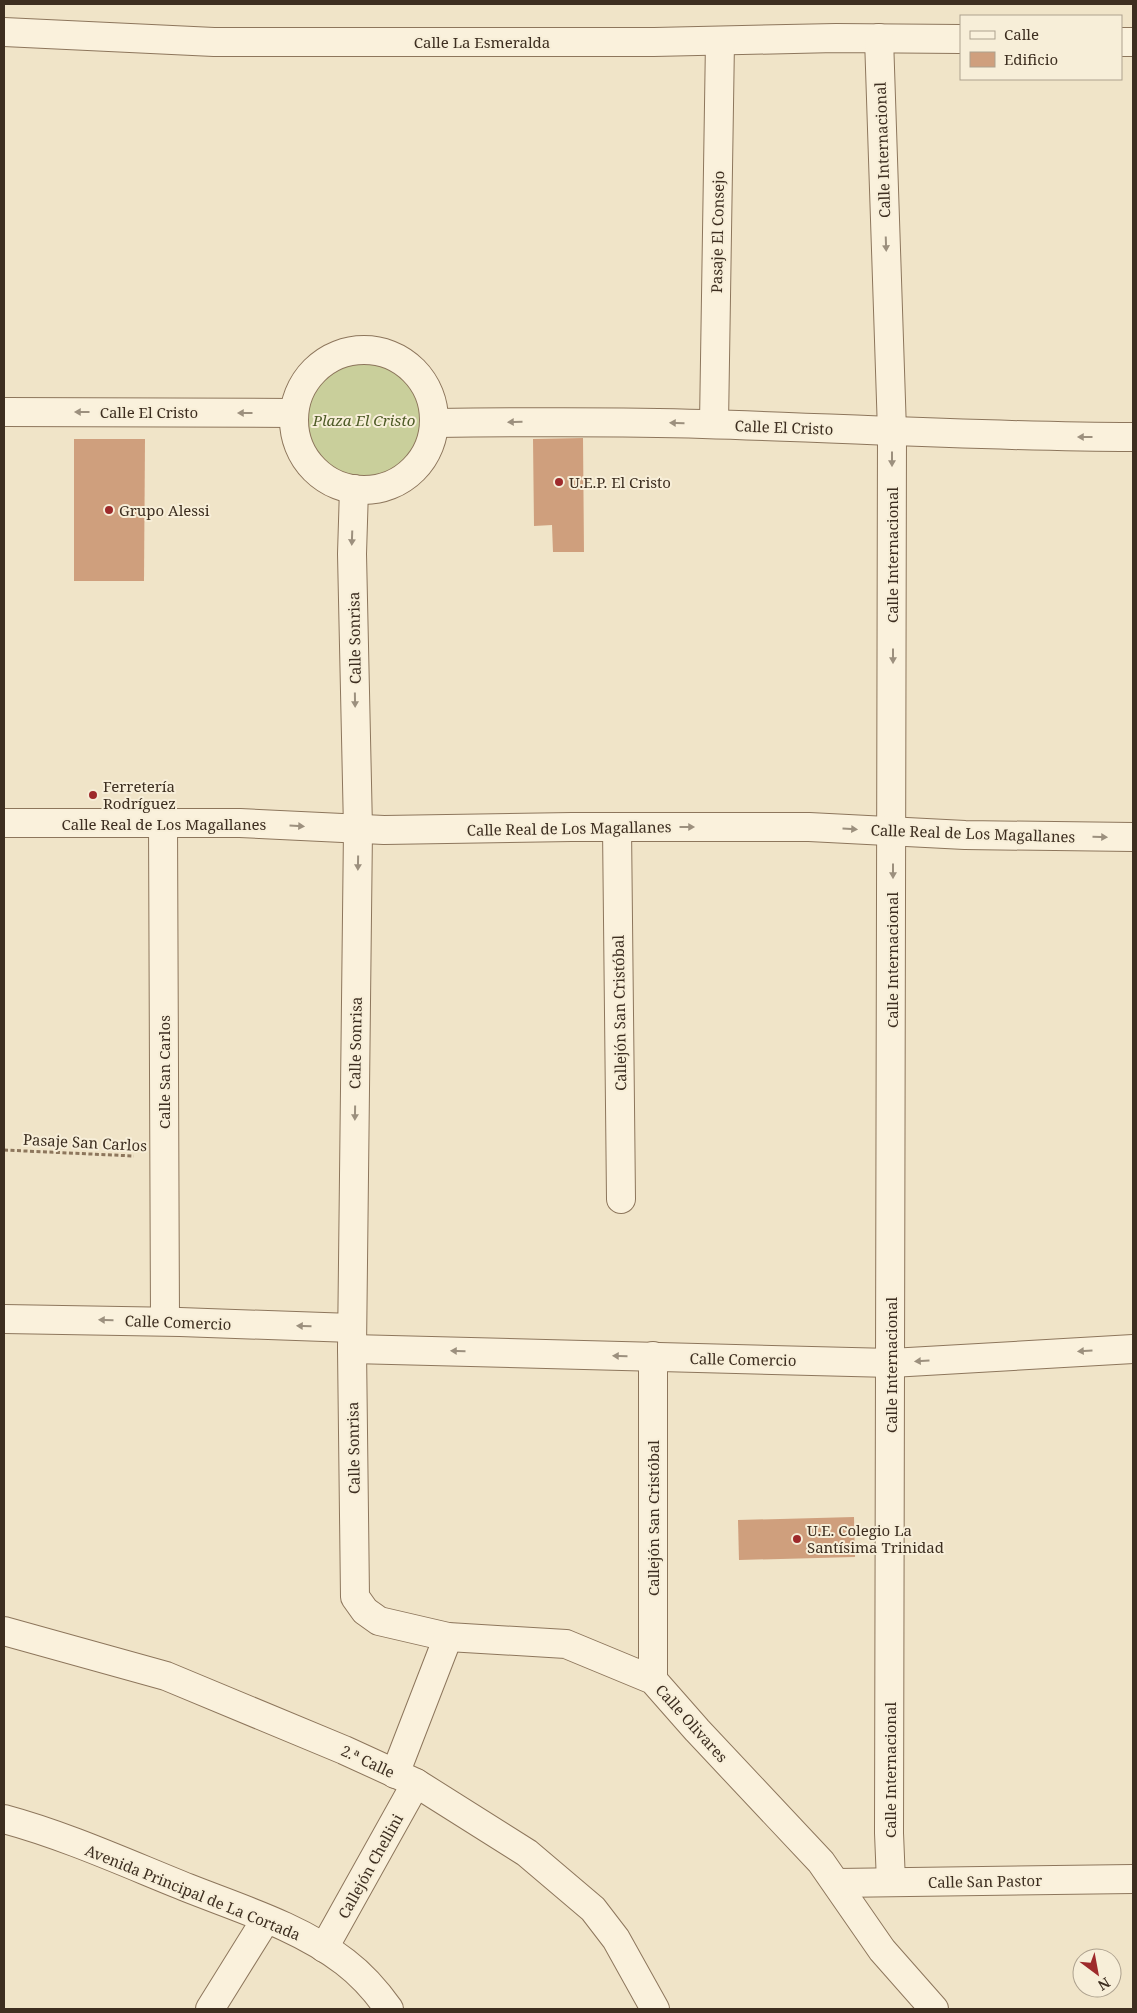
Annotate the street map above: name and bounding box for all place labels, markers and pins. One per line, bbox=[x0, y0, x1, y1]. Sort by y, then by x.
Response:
place label: U.E.P. El Cristo bbox=[569, 472, 671, 492]
marker: U.E.P. El Cristo bbox=[553, 476, 565, 488]
place label: Grupo Alessi bbox=[119, 500, 210, 520]
marker: Grupo Alessi bbox=[103, 504, 115, 516]
place label: Ferretería Rodríguez bbox=[103, 776, 176, 813]
marker: Ferretería Rodríguez bbox=[87, 789, 99, 801]
place label: U.E. Colegio La Santísima Trinidad bbox=[807, 1520, 944, 1557]
marker: U.E. Colegio La Santísima Trinidad bbox=[791, 1533, 803, 1545]

